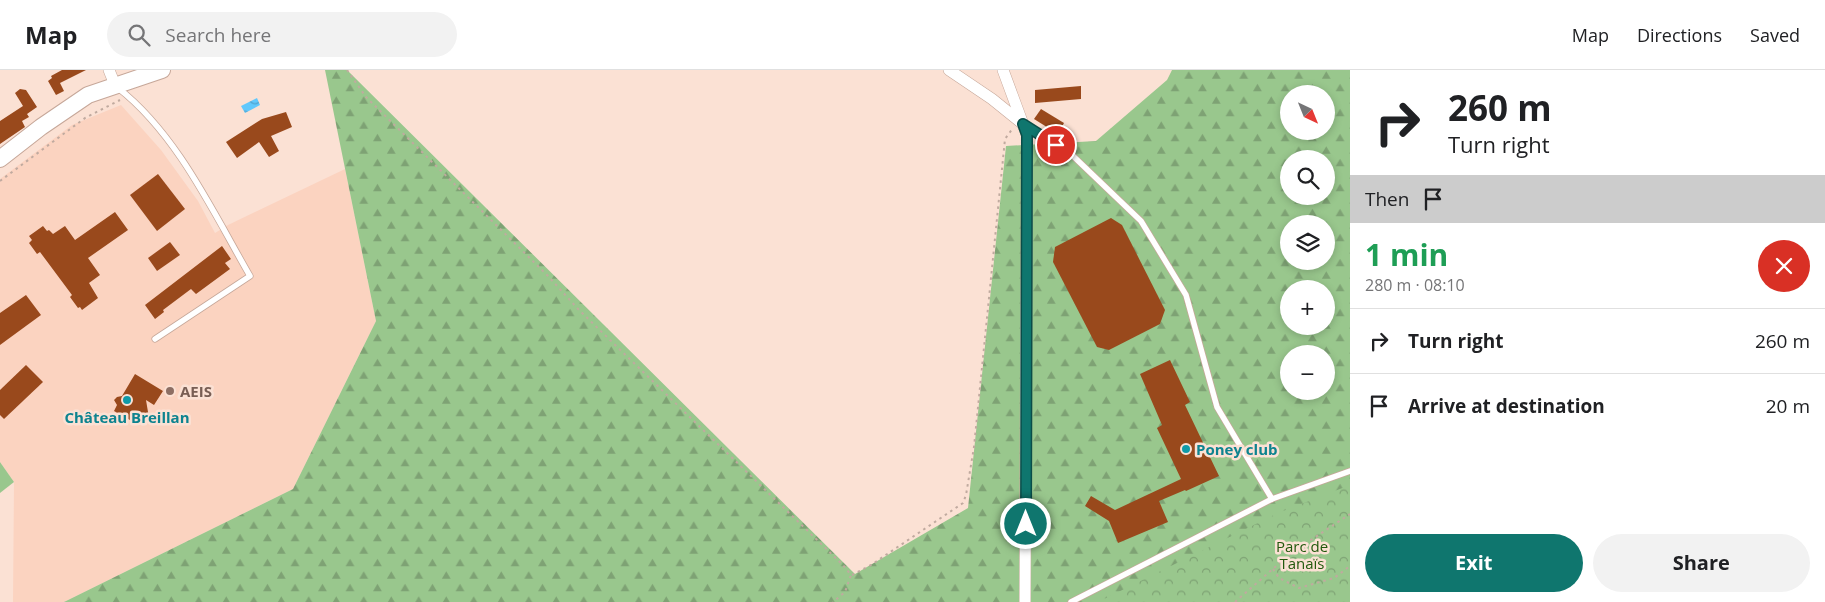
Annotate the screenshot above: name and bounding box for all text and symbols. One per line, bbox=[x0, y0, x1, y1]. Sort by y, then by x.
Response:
search box bbox=[107, 12, 457, 57]
text: Map bbox=[25, 18, 77, 51]
icon: search bbox=[125, 21, 153, 49]
text: Search here bbox=[165, 22, 271, 48]
text: Map bbox=[1572, 23, 1609, 47]
text: Directions bbox=[1637, 23, 1722, 47]
text: Saved bbox=[1750, 23, 1800, 47]
text: 260 m bbox=[1448, 84, 1552, 131]
north arrow bbox=[1280, 85, 1335, 140]
map controls bbox=[1280, 85, 1335, 400]
icon: right bbox=[1365, 90, 1430, 155]
pin bbox=[1035, 124, 1077, 166]
text: Turn right bbox=[1448, 129, 1550, 159]
icon: arrive bbox=[1042, 131, 1070, 159]
button: search bbox=[1280, 150, 1335, 205]
icon: arrive bbox=[1419, 185, 1447, 213]
text: Then bbox=[1365, 186, 1409, 212]
button: layers bbox=[1280, 215, 1335, 270]
text: 1 min bbox=[1365, 234, 1448, 275]
button: close bbox=[1758, 240, 1810, 292]
text: 280 m · 08:10 bbox=[1365, 274, 1465, 296]
button: + bbox=[1280, 280, 1335, 335]
icon: right bbox=[1365, 327, 1393, 355]
text: Turn right bbox=[1408, 328, 1503, 354]
text: 260 m bbox=[1755, 328, 1810, 354]
button: − bbox=[1280, 345, 1335, 400]
place label: AEIS bbox=[180, 381, 212, 401]
marker: AEIS bbox=[164, 385, 176, 397]
icon: arrive bbox=[1365, 392, 1393, 420]
text: Arrive at destination bbox=[1408, 393, 1605, 419]
text: 20 m bbox=[1766, 393, 1810, 419]
marker: Château Breillan bbox=[121, 394, 133, 406]
place label: Château Breillan bbox=[64, 407, 190, 427]
place label: Poney club bbox=[1196, 439, 1278, 459]
marker: Poney club bbox=[1180, 443, 1192, 455]
position arrow bbox=[999, 497, 1051, 549]
button: Exit bbox=[1365, 534, 1583, 592]
button: Share bbox=[1593, 534, 1810, 592]
park label: Parc de Tanaïs bbox=[1276, 536, 1328, 573]

